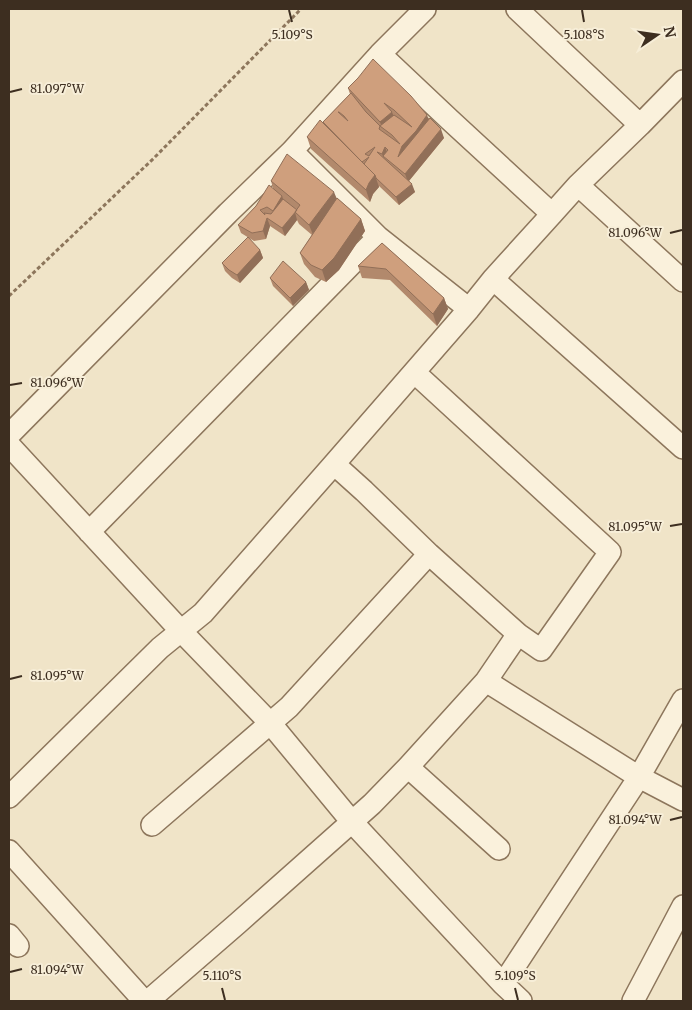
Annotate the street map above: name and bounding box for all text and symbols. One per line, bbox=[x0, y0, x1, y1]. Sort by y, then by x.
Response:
north arrow bbox=[632, 10, 682, 60]
text: N bbox=[660, 25, 680, 39]
text: 5.109°S bbox=[271, 27, 313, 42]
text: 5.108°S bbox=[564, 27, 604, 42]
text: 81.097°W bbox=[30, 81, 85, 96]
text: 81.096°W bbox=[608, 225, 663, 240]
text: 81.096°W bbox=[30, 375, 85, 390]
text: 81.095°W bbox=[608, 519, 663, 534]
text: 81.095°W bbox=[30, 668, 85, 683]
text: 81.094°W bbox=[609, 812, 662, 827]
text: 81.094°W bbox=[31, 962, 84, 977]
text: 5.110°S bbox=[203, 968, 241, 983]
text: 5.109°S bbox=[494, 968, 536, 983]

